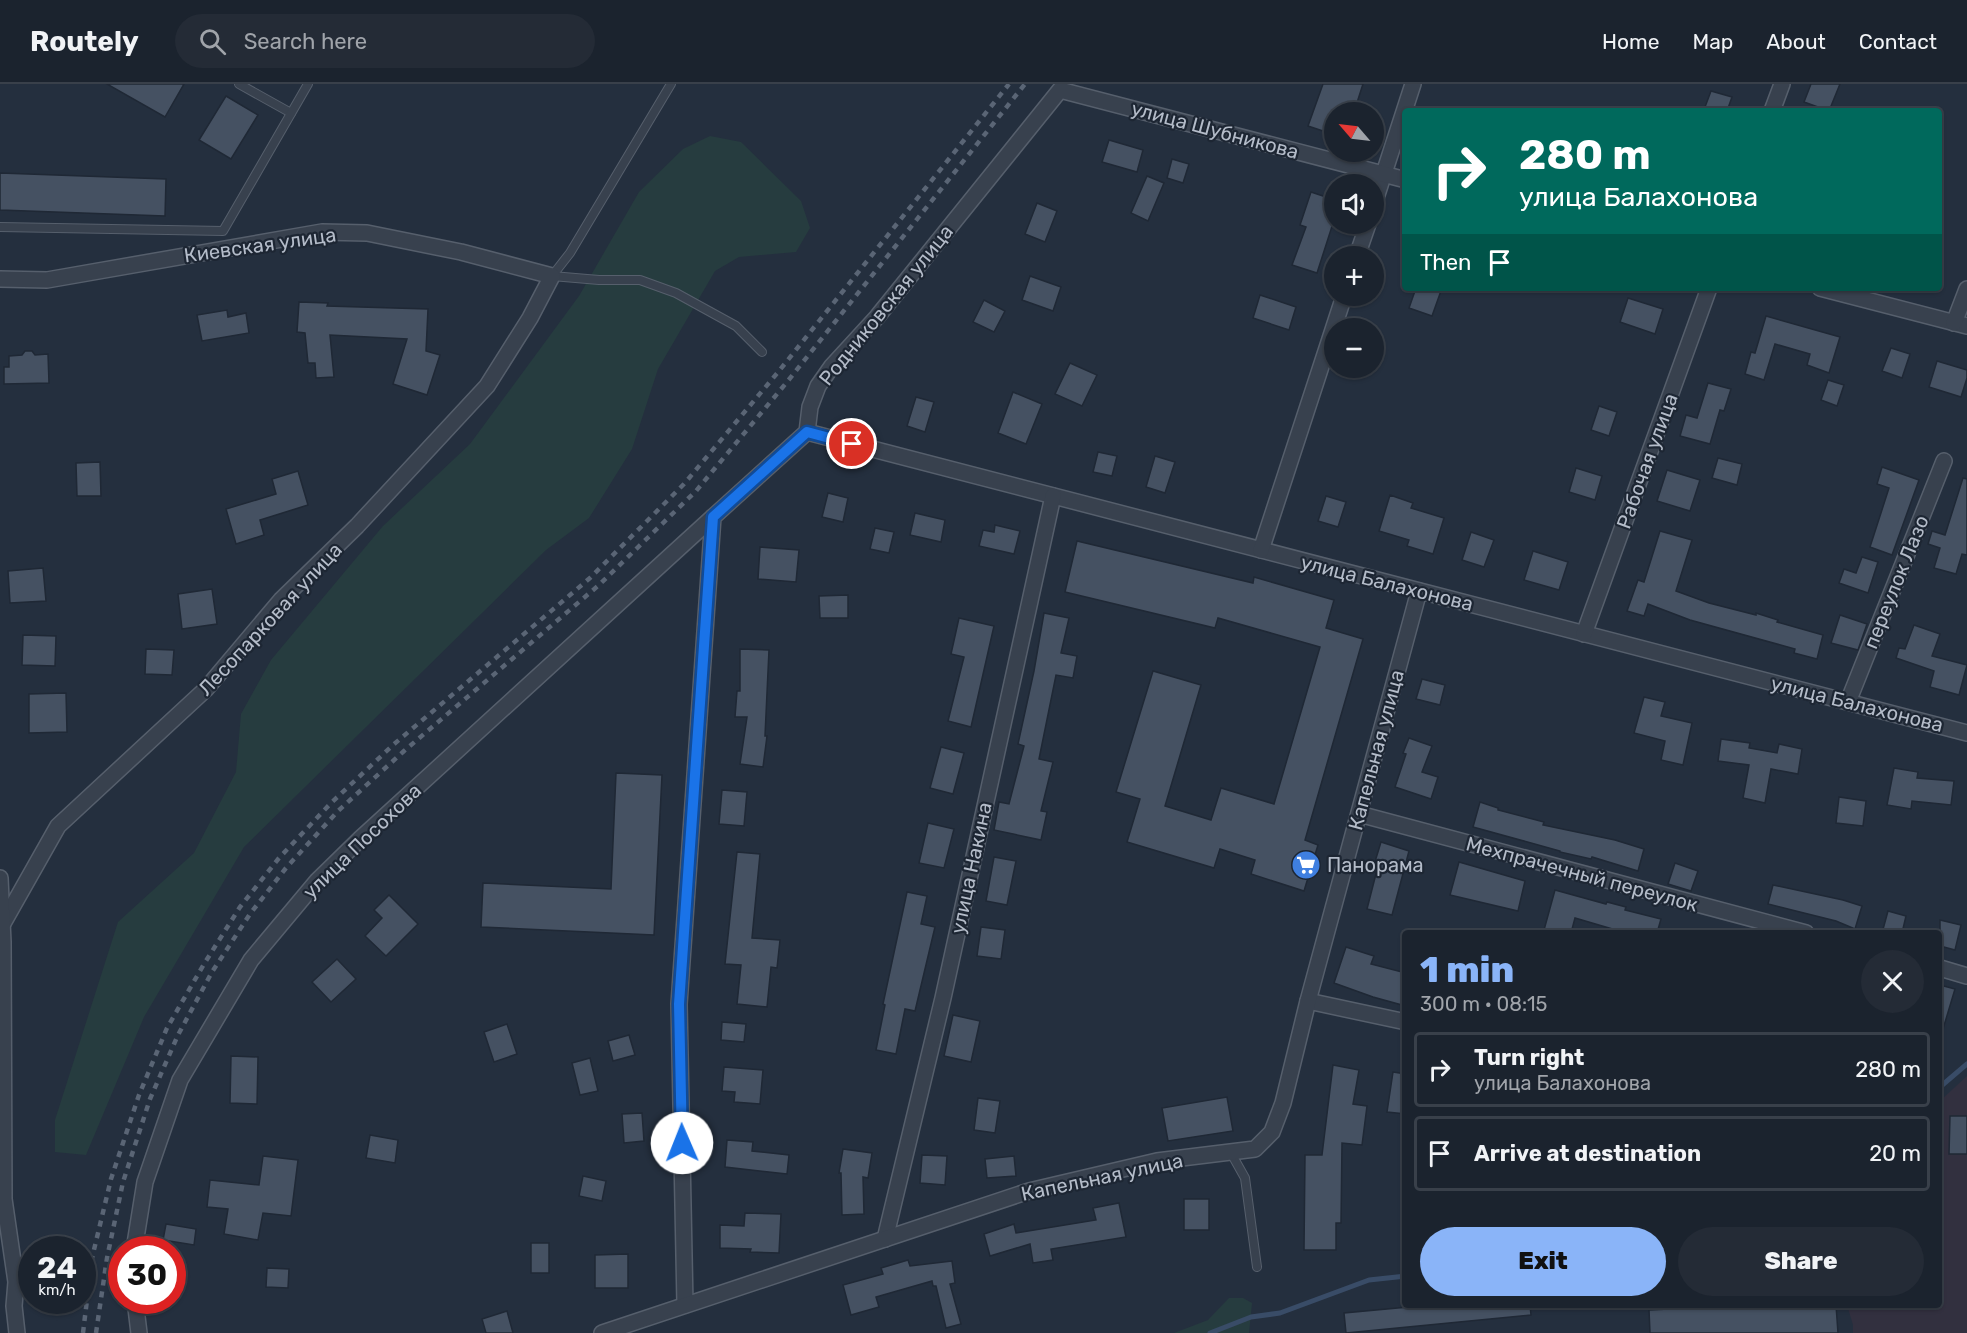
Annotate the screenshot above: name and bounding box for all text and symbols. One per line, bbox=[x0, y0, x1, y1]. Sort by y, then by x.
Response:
search box bbox=[175, 14, 595, 68]
text: Routely bbox=[30, 25, 139, 58]
icon: search bbox=[196, 25, 229, 58]
text: Search here bbox=[244, 28, 367, 55]
text: Home bbox=[1602, 29, 1659, 54]
text: Map bbox=[1692, 29, 1733, 54]
text: About bbox=[1766, 29, 1826, 54]
text: Contact bbox=[1859, 29, 1937, 54]
street label: улица Шубникова bbox=[1129, 96, 1301, 164]
north arrow bbox=[1324, 102, 1384, 162]
map controls bbox=[1324, 102, 1384, 378]
text: 280 m bbox=[1519, 130, 1651, 180]
icon: right bbox=[1420, 132, 1498, 210]
button: sound bbox=[1324, 174, 1384, 234]
text: улица Балахонова bbox=[1519, 181, 1758, 213]
street label: Родниковская улица bbox=[814, 220, 958, 390]
street label: Киевская улица bbox=[182, 222, 338, 268]
button: + bbox=[1324, 246, 1384, 306]
icon: arrive bbox=[1483, 246, 1516, 279]
text: Then bbox=[1420, 249, 1471, 276]
button: − bbox=[1324, 318, 1384, 378]
street label: Рабочая улица bbox=[1611, 390, 1683, 532]
pin bbox=[826, 418, 877, 469]
icon: arrive bbox=[835, 427, 868, 460]
street label: переулок Лазо bbox=[1858, 512, 1934, 652]
street label: Лесопарковая улица bbox=[193, 538, 347, 700]
street label: улица Балахонова bbox=[1298, 550, 1476, 616]
street label: Капельная улица bbox=[1343, 667, 1409, 833]
street label: улица Балахонова bbox=[1768, 671, 1946, 737]
street label: улица Посохова bbox=[298, 778, 426, 904]
street label: улица Накина bbox=[945, 800, 997, 936]
street label: Мехпрачечный переулок bbox=[1463, 831, 1701, 917]
supermarket icon: Панорама bbox=[1290, 849, 1322, 881]
place label: Панорама bbox=[1327, 853, 1424, 877]
text: 1 min bbox=[1420, 948, 1514, 991]
button: close bbox=[1861, 950, 1924, 1013]
text: 300 m · 08:15 bbox=[1420, 992, 1547, 1016]
text: Turn right bbox=[1474, 1044, 1584, 1071]
icon: right bbox=[1423, 1053, 1456, 1086]
text: 280 m bbox=[1855, 1056, 1921, 1083]
text: улица Балахонова bbox=[1474, 1071, 1651, 1095]
position arrow bbox=[650, 1111, 714, 1175]
icon: arrive bbox=[1423, 1137, 1456, 1170]
text: Arrive at destination bbox=[1474, 1140, 1701, 1167]
text: 20 m bbox=[1869, 1140, 1921, 1167]
street label: Капельная улица bbox=[1019, 1148, 1185, 1206]
button: Exit bbox=[1420, 1227, 1666, 1296]
button: Share bbox=[1678, 1227, 1924, 1296]
speed limit sign: 30 bbox=[108, 1236, 186, 1314]
text: 24 bbox=[37, 1250, 77, 1286]
text: km/h bbox=[38, 1281, 76, 1299]

